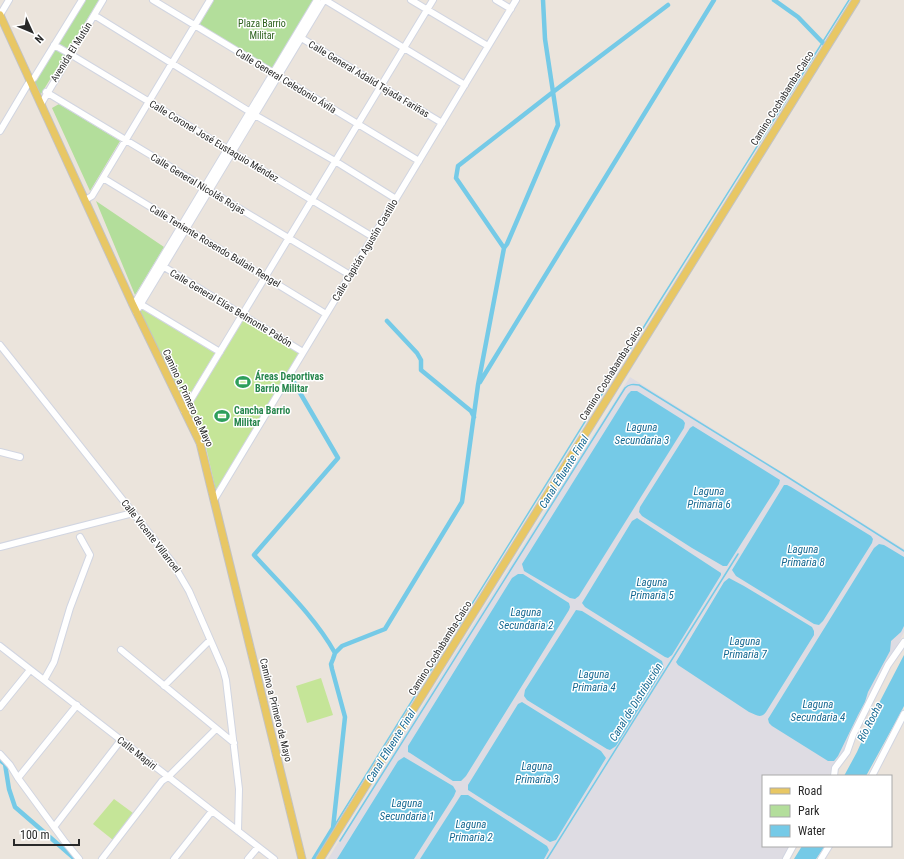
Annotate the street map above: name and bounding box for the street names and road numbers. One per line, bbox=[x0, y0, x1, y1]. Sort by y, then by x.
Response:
street label: Avenida El Mutún bbox=[48, 20, 94, 84]
street label: Calle General Adalid Tejada Fariñas bbox=[307, 38, 432, 120]
street label: Calle General Celedonio Ávila bbox=[234, 46, 339, 116]
street label: Camino Cochabamba-Caico bbox=[748, 49, 816, 147]
street label: Calle Coronel José Eustaquio Méndez bbox=[147, 98, 281, 184]
street label: Calle General Nicolás Rojas bbox=[149, 151, 248, 217]
street label: Calle Capitán Agustín Castillo bbox=[330, 197, 400, 303]
street label: Calle Teniente Rosendo Bullain Rengel bbox=[148, 203, 282, 289]
street label: Calle General Elías Belmonte Pabón bbox=[168, 267, 294, 349]
street label: Camino Cochabamba-Caico bbox=[577, 324, 645, 422]
street label: Camino a Primero de Mayo bbox=[161, 348, 215, 448]
street label: Calle Vicente Villarroel bbox=[119, 497, 183, 575]
street label: Camino Cochabamba-Caico bbox=[406, 599, 474, 697]
street label: Camino a Primero de Mayo bbox=[258, 657, 294, 763]
street label: Calle Mapiri bbox=[115, 734, 159, 772]

